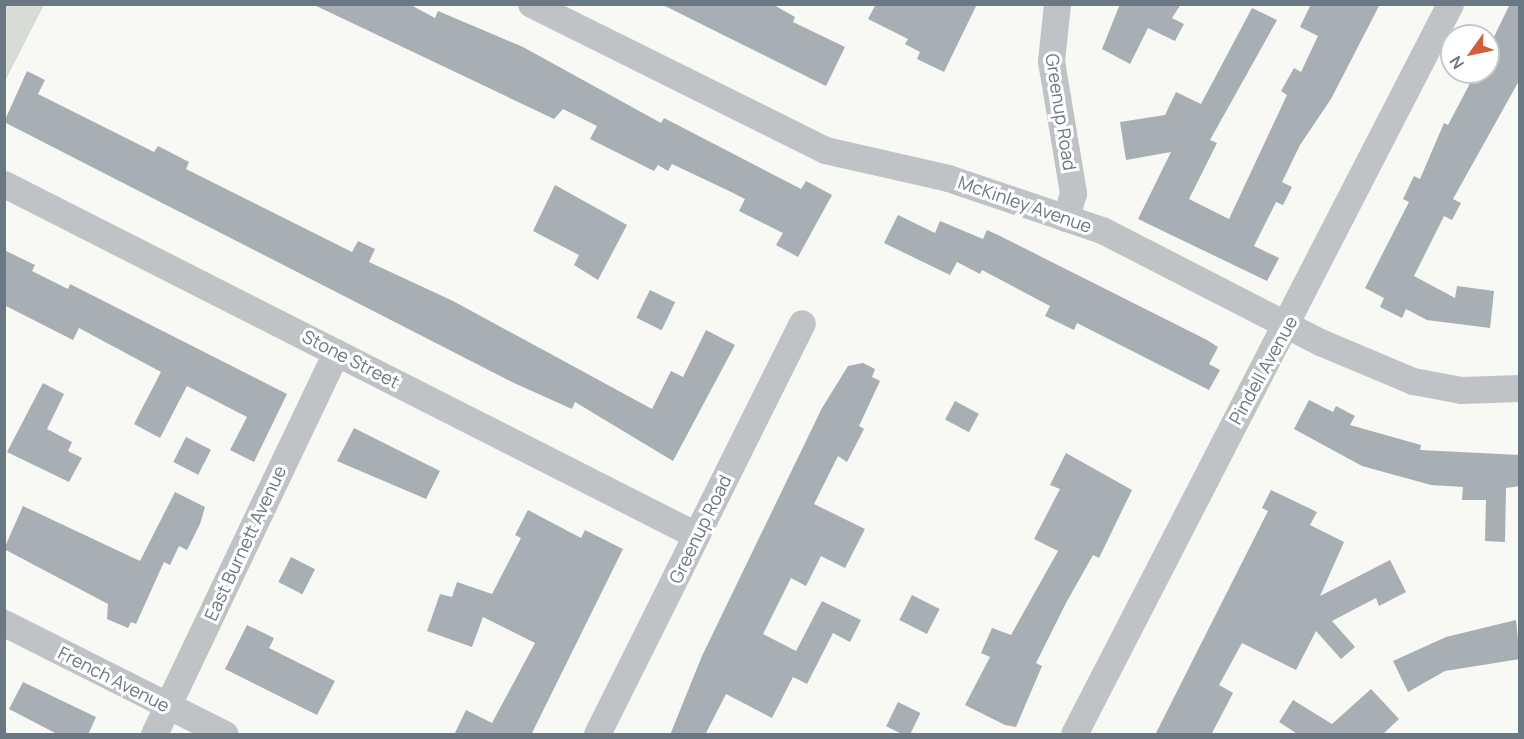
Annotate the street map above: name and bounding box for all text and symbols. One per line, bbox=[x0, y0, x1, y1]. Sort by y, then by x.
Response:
north arrow bbox=[1440, 24, 1500, 84]
street label: Greenup Road bbox=[1041, 52, 1081, 172]
text: N bbox=[1444, 52, 1469, 74]
street label: McKinley Avenue bbox=[955, 171, 1095, 237]
street label: Pindell Avenue bbox=[1224, 312, 1302, 428]
street label: Stone Street bbox=[299, 325, 403, 393]
street label: East Burnett Avenue bbox=[200, 462, 290, 624]
street label: Greenup Road bbox=[664, 471, 736, 587]
street label: French Avenue bbox=[55, 642, 173, 716]

